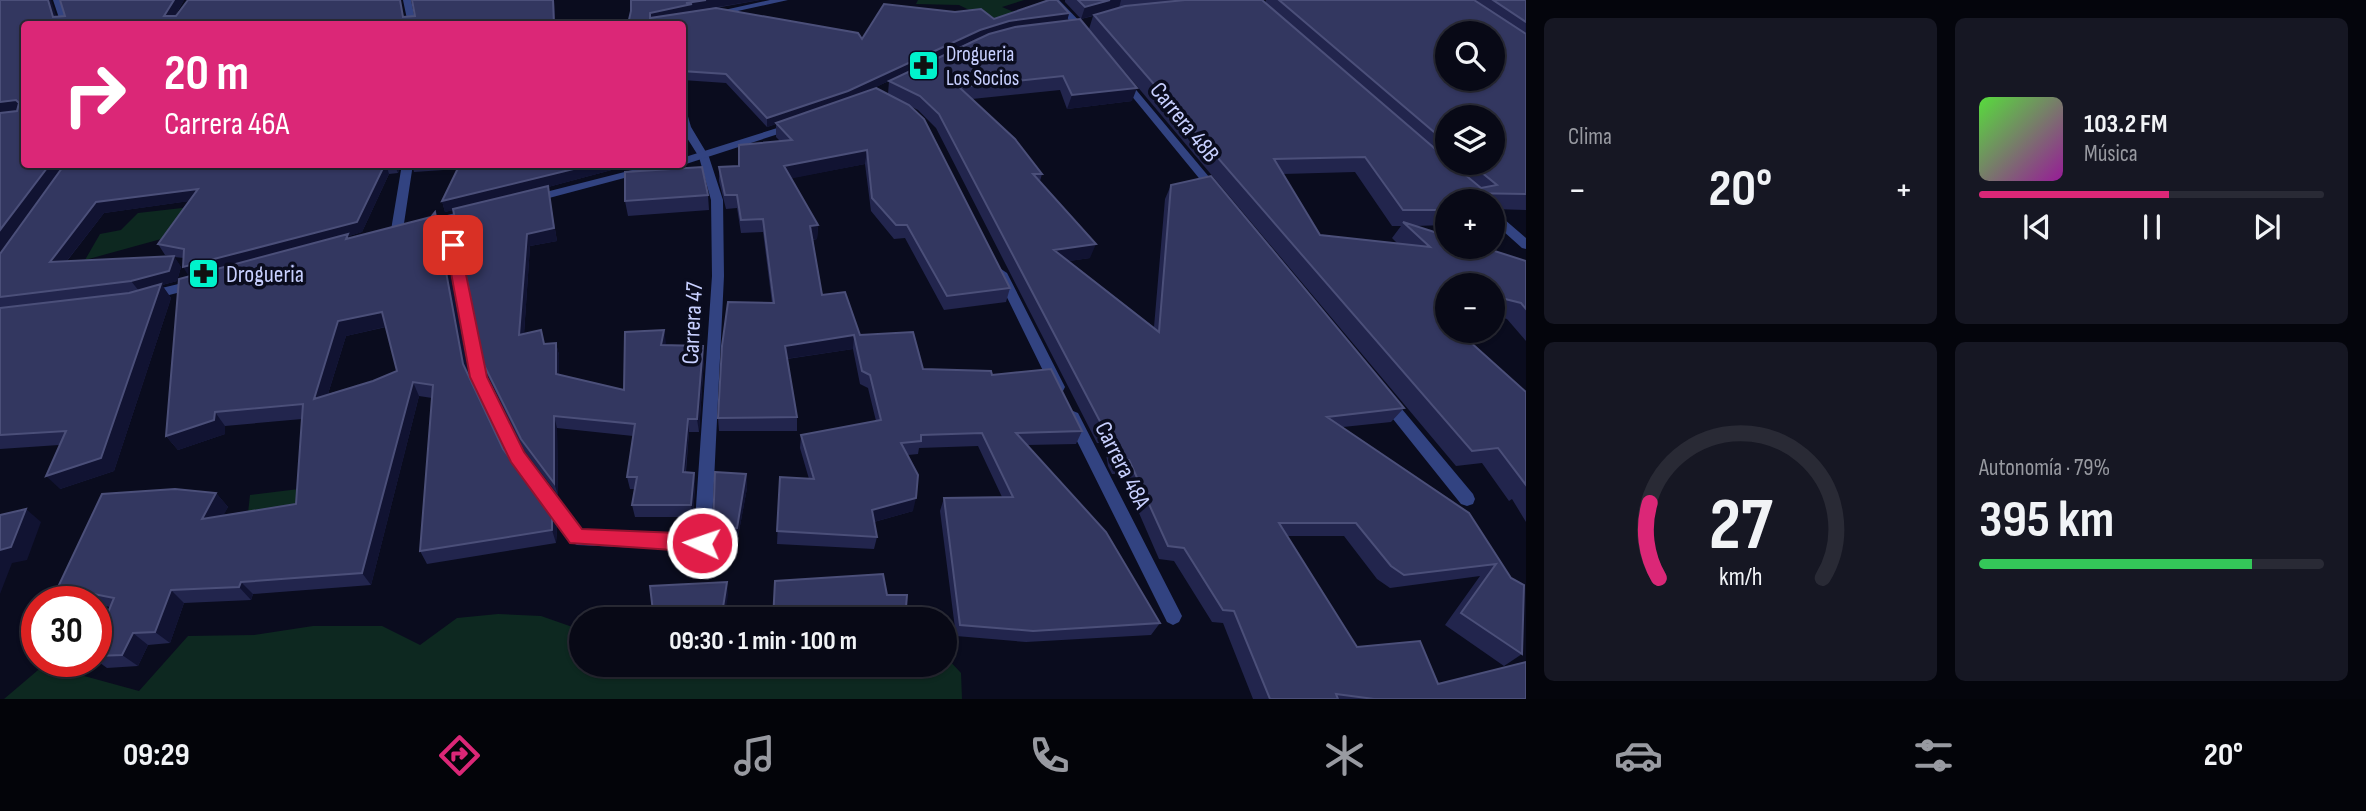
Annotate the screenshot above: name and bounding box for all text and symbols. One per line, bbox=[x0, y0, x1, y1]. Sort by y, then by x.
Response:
map controls bbox=[1435, 21, 1505, 343]
button: search bbox=[1435, 21, 1505, 91]
place label: Drogueria Los Socios bbox=[946, 42, 1019, 91]
text: 20 m bbox=[164, 45, 249, 104]
icon: right bbox=[49, 49, 140, 140]
pharmacy icon: Drogueria Los Socios bbox=[906, 49, 940, 83]
street label: Carrera 48B bbox=[1144, 77, 1226, 168]
text: Carrera 46A bbox=[164, 105, 289, 144]
button: layers bbox=[1435, 105, 1505, 175]
text: 103.2 FM bbox=[2084, 109, 2167, 140]
text: Clima bbox=[1568, 123, 1612, 151]
text: Música bbox=[2084, 140, 2138, 168]
text: 20° bbox=[1709, 158, 1772, 221]
text: − bbox=[1568, 168, 1587, 213]
text: + bbox=[1894, 168, 1913, 213]
button: + bbox=[1435, 189, 1505, 259]
icon: previous bbox=[2018, 208, 2056, 246]
icon: pause bbox=[2133, 208, 2171, 246]
icon: next bbox=[2248, 208, 2286, 246]
pin bbox=[423, 215, 483, 275]
icon: arrive bbox=[434, 226, 472, 264]
pharmacy icon: Drogueria bbox=[186, 257, 220, 291]
place label: Drogueria bbox=[226, 260, 304, 289]
button: − bbox=[1435, 273, 1505, 343]
street label: Carrera 47 bbox=[676, 281, 709, 365]
street label: Carrera 48A bbox=[1088, 417, 1157, 514]
text: Autonomía · 79% bbox=[1979, 454, 2110, 482]
text: 27 bbox=[1709, 482, 1773, 570]
text: 395 km bbox=[1979, 489, 2114, 552]
position arrow bbox=[665, 506, 739, 580]
text: km/h bbox=[1719, 561, 1762, 592]
speed limit sign: 30 bbox=[21, 586, 112, 677]
text: 09:30 · 1 min · 100 m bbox=[669, 626, 857, 657]
icon: directions bbox=[435, 731, 484, 780]
icon: music bbox=[730, 731, 779, 780]
icon: phone bbox=[1025, 731, 1074, 780]
icon: climate bbox=[1320, 731, 1369, 780]
icon: car bbox=[1614, 731, 1663, 780]
icon: filters bbox=[1909, 731, 1958, 780]
text: 09:29 bbox=[123, 736, 190, 775]
text: 20° bbox=[2204, 736, 2243, 775]

